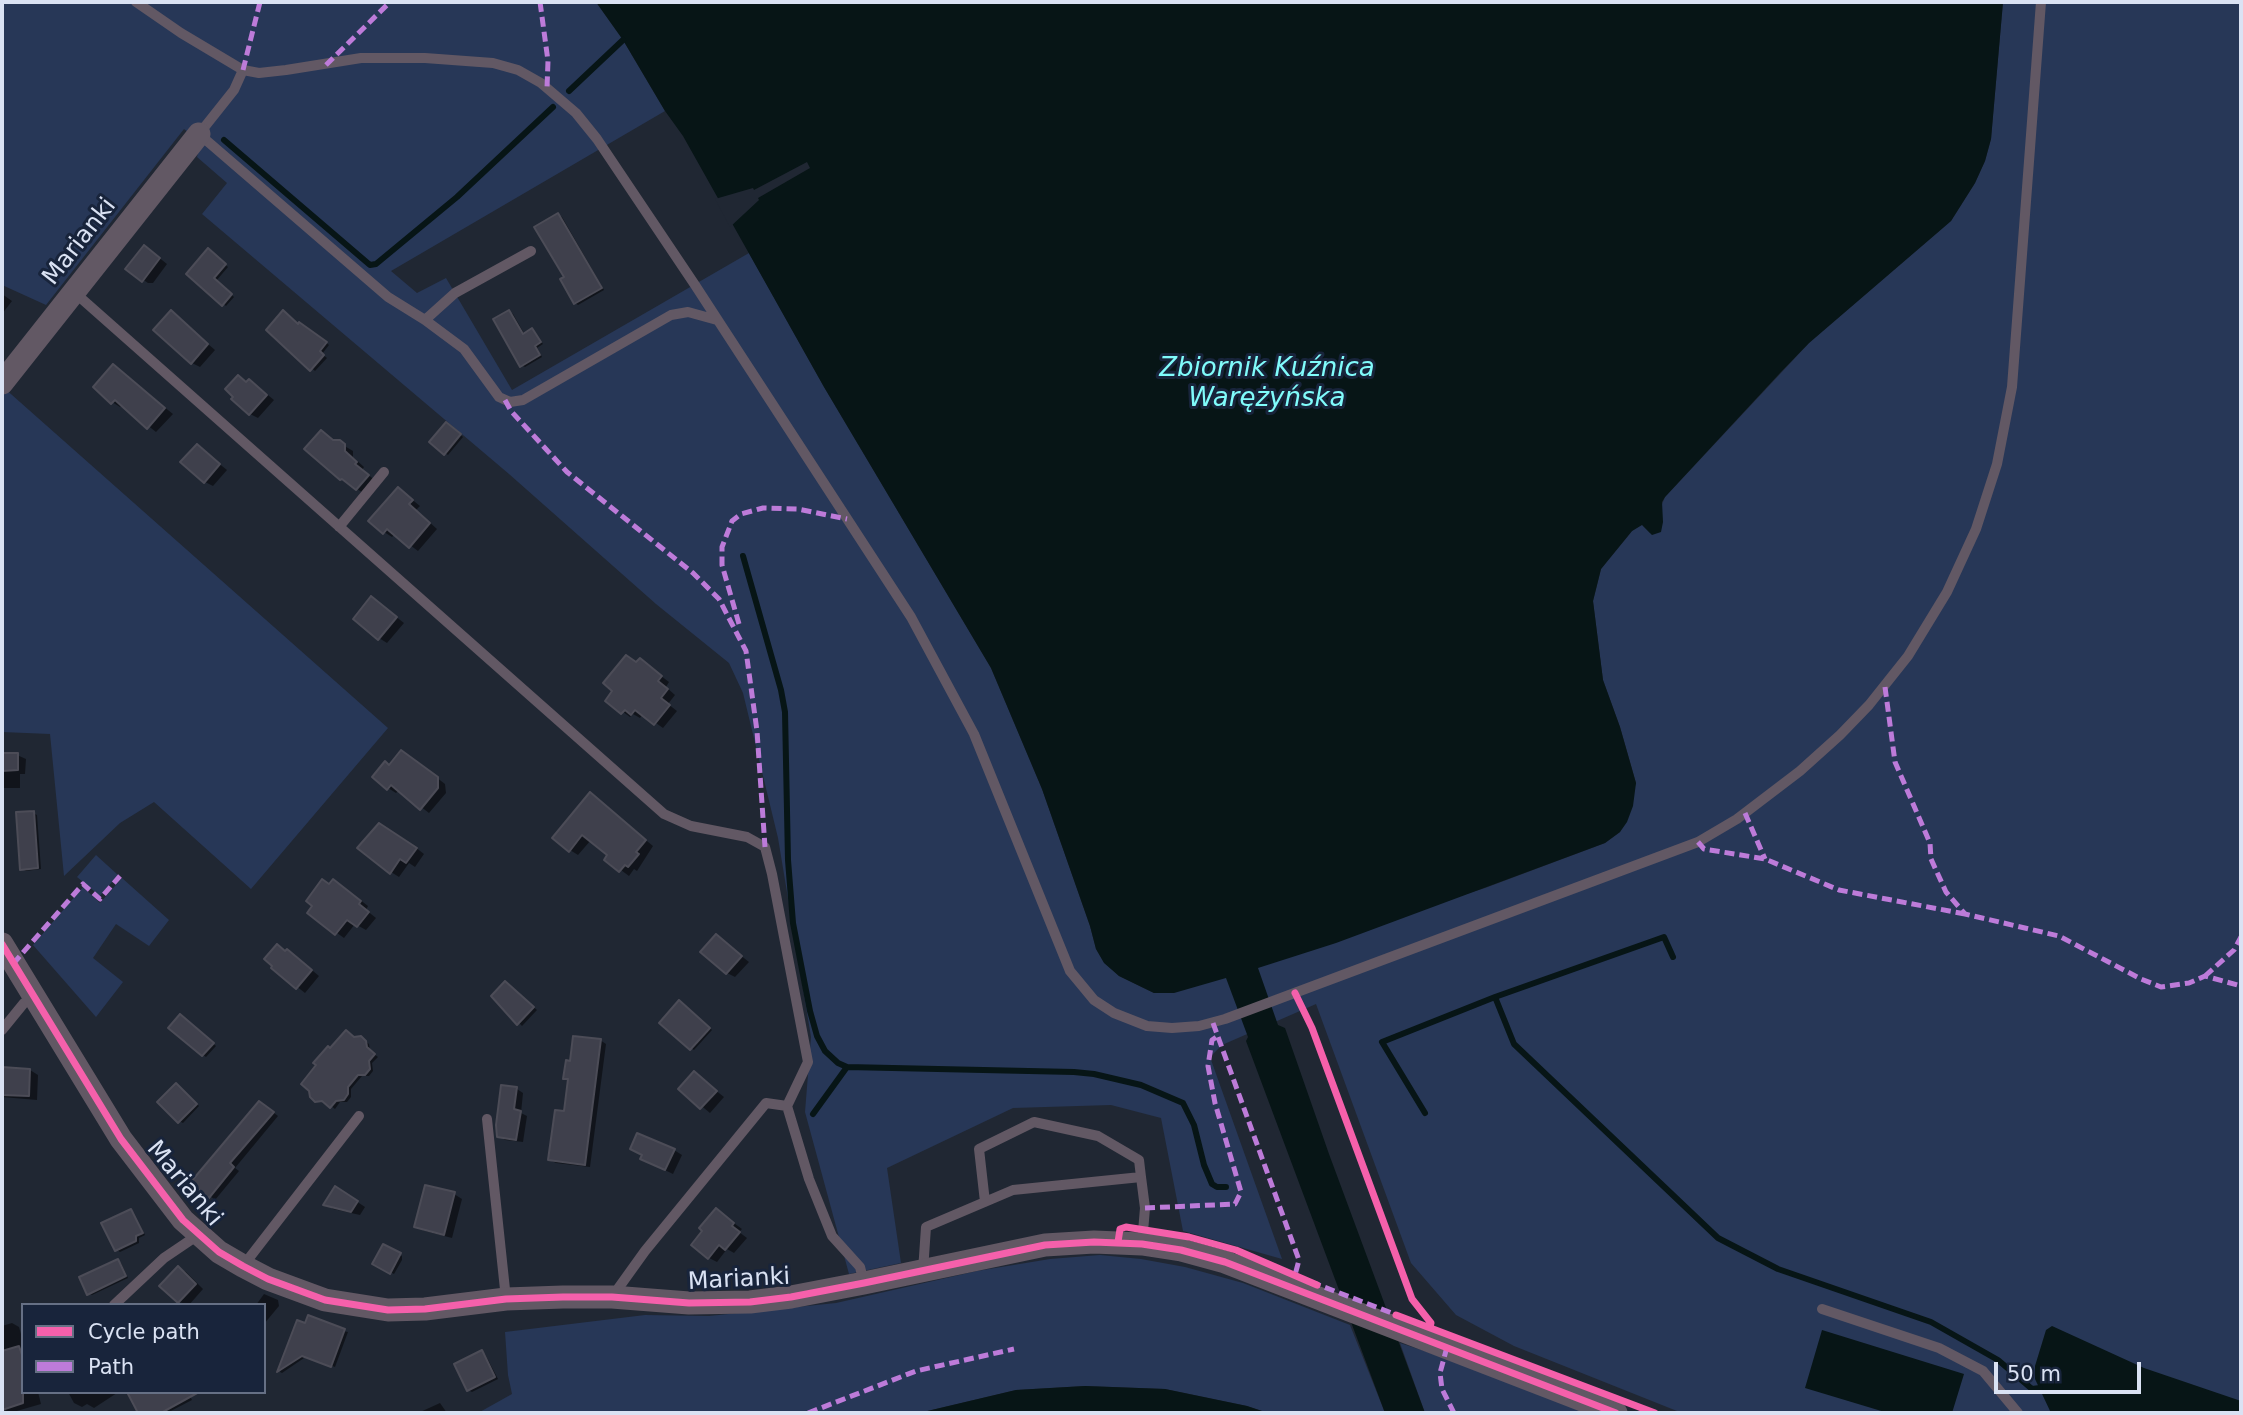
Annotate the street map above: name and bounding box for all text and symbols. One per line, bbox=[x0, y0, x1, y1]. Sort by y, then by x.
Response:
street label: Marianki bbox=[37, 193, 123, 291]
water label: Zbiornik Kuźnica Warężyńska bbox=[1159, 353, 1375, 414]
street label: Marianki bbox=[140, 1136, 228, 1232]
street label: Marianki bbox=[687, 1263, 791, 1297]
legend bbox=[21, 1303, 266, 1394]
text: Cycle path bbox=[88, 1320, 200, 1344]
scale bar bbox=[1998, 1348, 2145, 1392]
text: Path bbox=[88, 1355, 134, 1379]
text: 50 m bbox=[2007, 1362, 2061, 1386]

